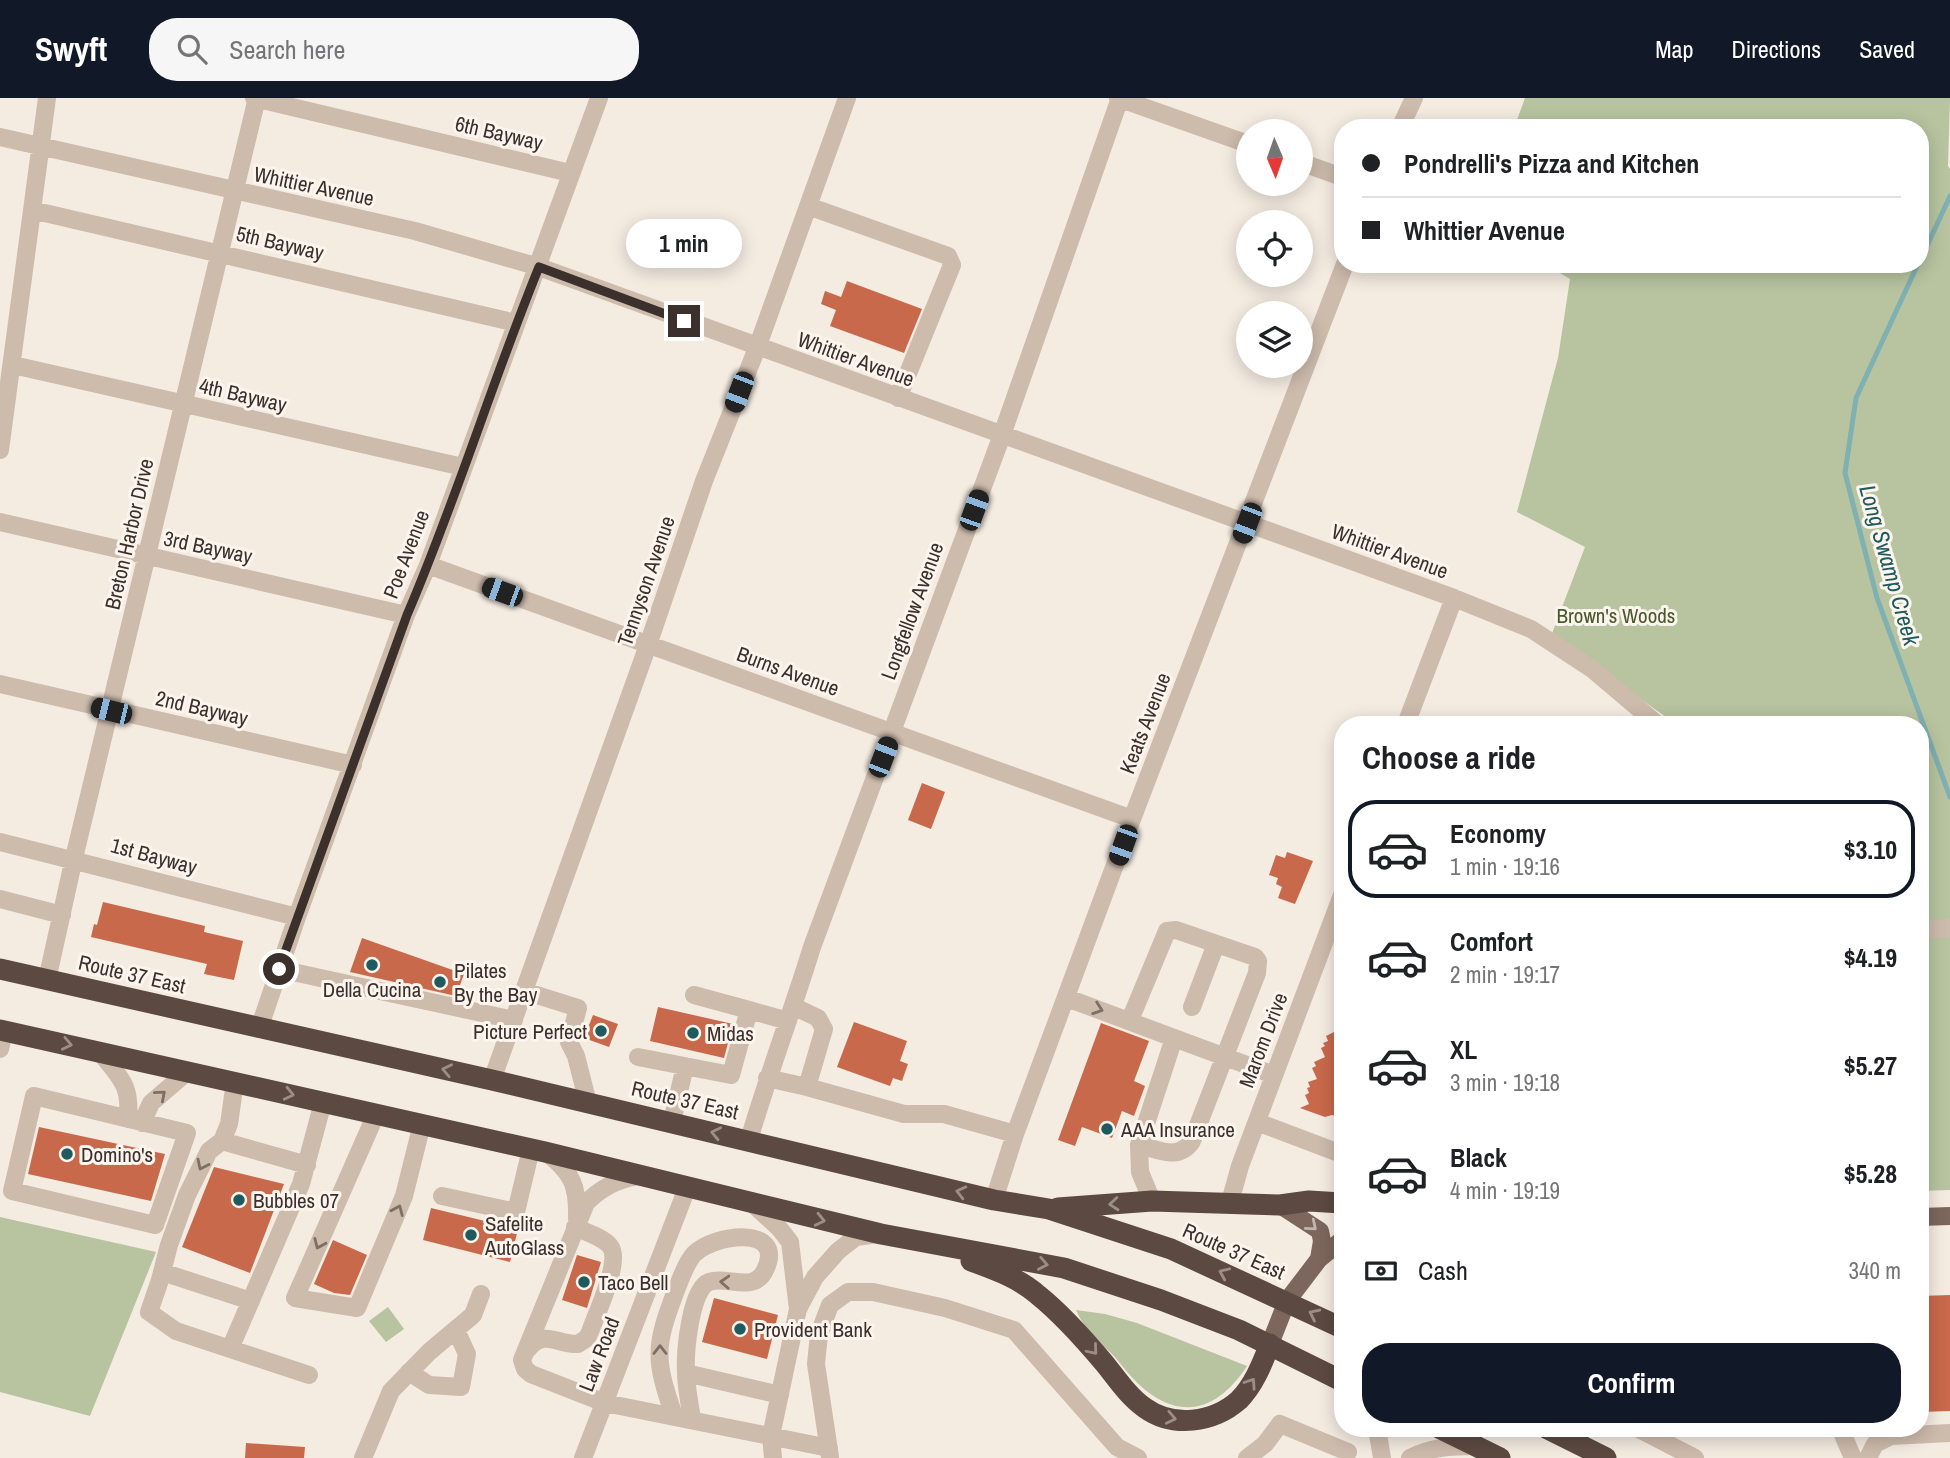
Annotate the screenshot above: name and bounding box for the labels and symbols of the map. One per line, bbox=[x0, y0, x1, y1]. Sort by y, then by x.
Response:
street label: 6th Bayway bbox=[452, 109, 546, 157]
north arrow bbox=[1236, 119, 1312, 196]
street label: Whittier Avenue bbox=[251, 159, 377, 213]
street label: 5th Bayway bbox=[233, 219, 327, 267]
callout: 1 min bbox=[626, 220, 742, 268]
route end bbox=[668, 305, 700, 337]
street label: Whittier Avenue bbox=[794, 324, 918, 394]
car bbox=[722, 369, 757, 415]
street label: 4th Bayway bbox=[196, 371, 290, 419]
street label: Breton Harbor Drive bbox=[98, 456, 160, 612]
water label: Long Swamp Creek bbox=[1852, 481, 1928, 650]
car bbox=[957, 487, 992, 533]
car bbox=[1230, 500, 1265, 546]
street label: Poe Avenue bbox=[376, 506, 436, 602]
street label: Tennyson Avenue bbox=[610, 512, 682, 650]
street label: Whittier Avenue bbox=[1328, 516, 1452, 586]
street label: 3rd Bayway bbox=[161, 523, 255, 571]
street label: Longfellow Avenue bbox=[874, 538, 950, 684]
car bbox=[479, 575, 526, 609]
park label: Brown's Woods bbox=[1557, 601, 1675, 630]
street label: Burns Avenue bbox=[733, 639, 843, 703]
street label: Keats Avenue bbox=[1112, 668, 1178, 778]
street label: 2nd Bayway bbox=[153, 683, 251, 733]
car bbox=[89, 696, 134, 726]
car bbox=[866, 734, 901, 780]
car bbox=[1106, 822, 1141, 868]
street label: 1st Bayway bbox=[108, 831, 201, 882]
street label: Route 37 East bbox=[76, 948, 189, 1000]
route start bbox=[263, 953, 295, 985]
place label: Pilates By the Bay bbox=[454, 956, 538, 1009]
marker: Della Cucina bbox=[364, 957, 380, 973]
marker: Pilates By the Bay bbox=[432, 974, 448, 990]
place label: Della Cucina bbox=[323, 975, 422, 1004]
street label: Marom Drive bbox=[1232, 988, 1294, 1092]
one-way arrow bbox=[1092, 1001, 1104, 1015]
place label: Picture Perfect bbox=[473, 1017, 587, 1046]
place label: Midas bbox=[707, 1019, 754, 1048]
marker: Picture Perfect bbox=[593, 1023, 609, 1039]
marker: Midas bbox=[685, 1025, 701, 1041]
one-way arrow bbox=[61, 1036, 73, 1051]
one-way arrow bbox=[441, 1064, 453, 1078]
street label: Route 37 East bbox=[629, 1074, 742, 1126]
one-way arrow bbox=[283, 1086, 295, 1100]
one-way arrow bbox=[153, 1091, 166, 1103]
place label: AAA Insurance bbox=[1120, 1115, 1235, 1144]
marker: AAA Insurance bbox=[1099, 1121, 1115, 1137]
one-way arrow bbox=[710, 1126, 722, 1141]
place label: Domino's bbox=[81, 1140, 153, 1169]
marker: Domino's bbox=[59, 1146, 75, 1162]
one-way arrow bbox=[196, 1158, 210, 1170]
place label: Bubbles 07 bbox=[253, 1186, 339, 1215]
one-way arrow bbox=[955, 1186, 967, 1200]
marker: Bubbles 07 bbox=[231, 1192, 247, 1208]
one-way arrow bbox=[1108, 1196, 1119, 1211]
one-way arrow bbox=[389, 1205, 403, 1217]
place label: Safelite AutoGlass bbox=[484, 1209, 564, 1262]
one-way arrow bbox=[814, 1212, 826, 1226]
street label: Route 37 East bbox=[1178, 1216, 1290, 1287]
one-way arrow bbox=[1303, 1218, 1316, 1230]
marker: Safelite AutoGlass bbox=[463, 1227, 479, 1243]
one-way arrow bbox=[313, 1236, 327, 1249]
one-way arrow bbox=[1037, 1256, 1049, 1271]
one-way arrow bbox=[1219, 1267, 1231, 1281]
place label: Taco Bell bbox=[598, 1268, 668, 1297]
marker: Taco Bell bbox=[576, 1274, 592, 1290]
one-way arrow bbox=[720, 1275, 731, 1290]
one-way arrow bbox=[1309, 1309, 1321, 1323]
street label: Law Road bbox=[572, 1313, 626, 1395]
place label: Provident Bank bbox=[754, 1315, 872, 1344]
marker: Provident Bank bbox=[732, 1321, 748, 1337]
one-way arrow bbox=[1085, 1342, 1097, 1355]
one-way arrow bbox=[652, 1344, 668, 1355]
one-way arrow bbox=[1243, 1378, 1255, 1391]
one-way arrow bbox=[1165, 1409, 1177, 1424]

